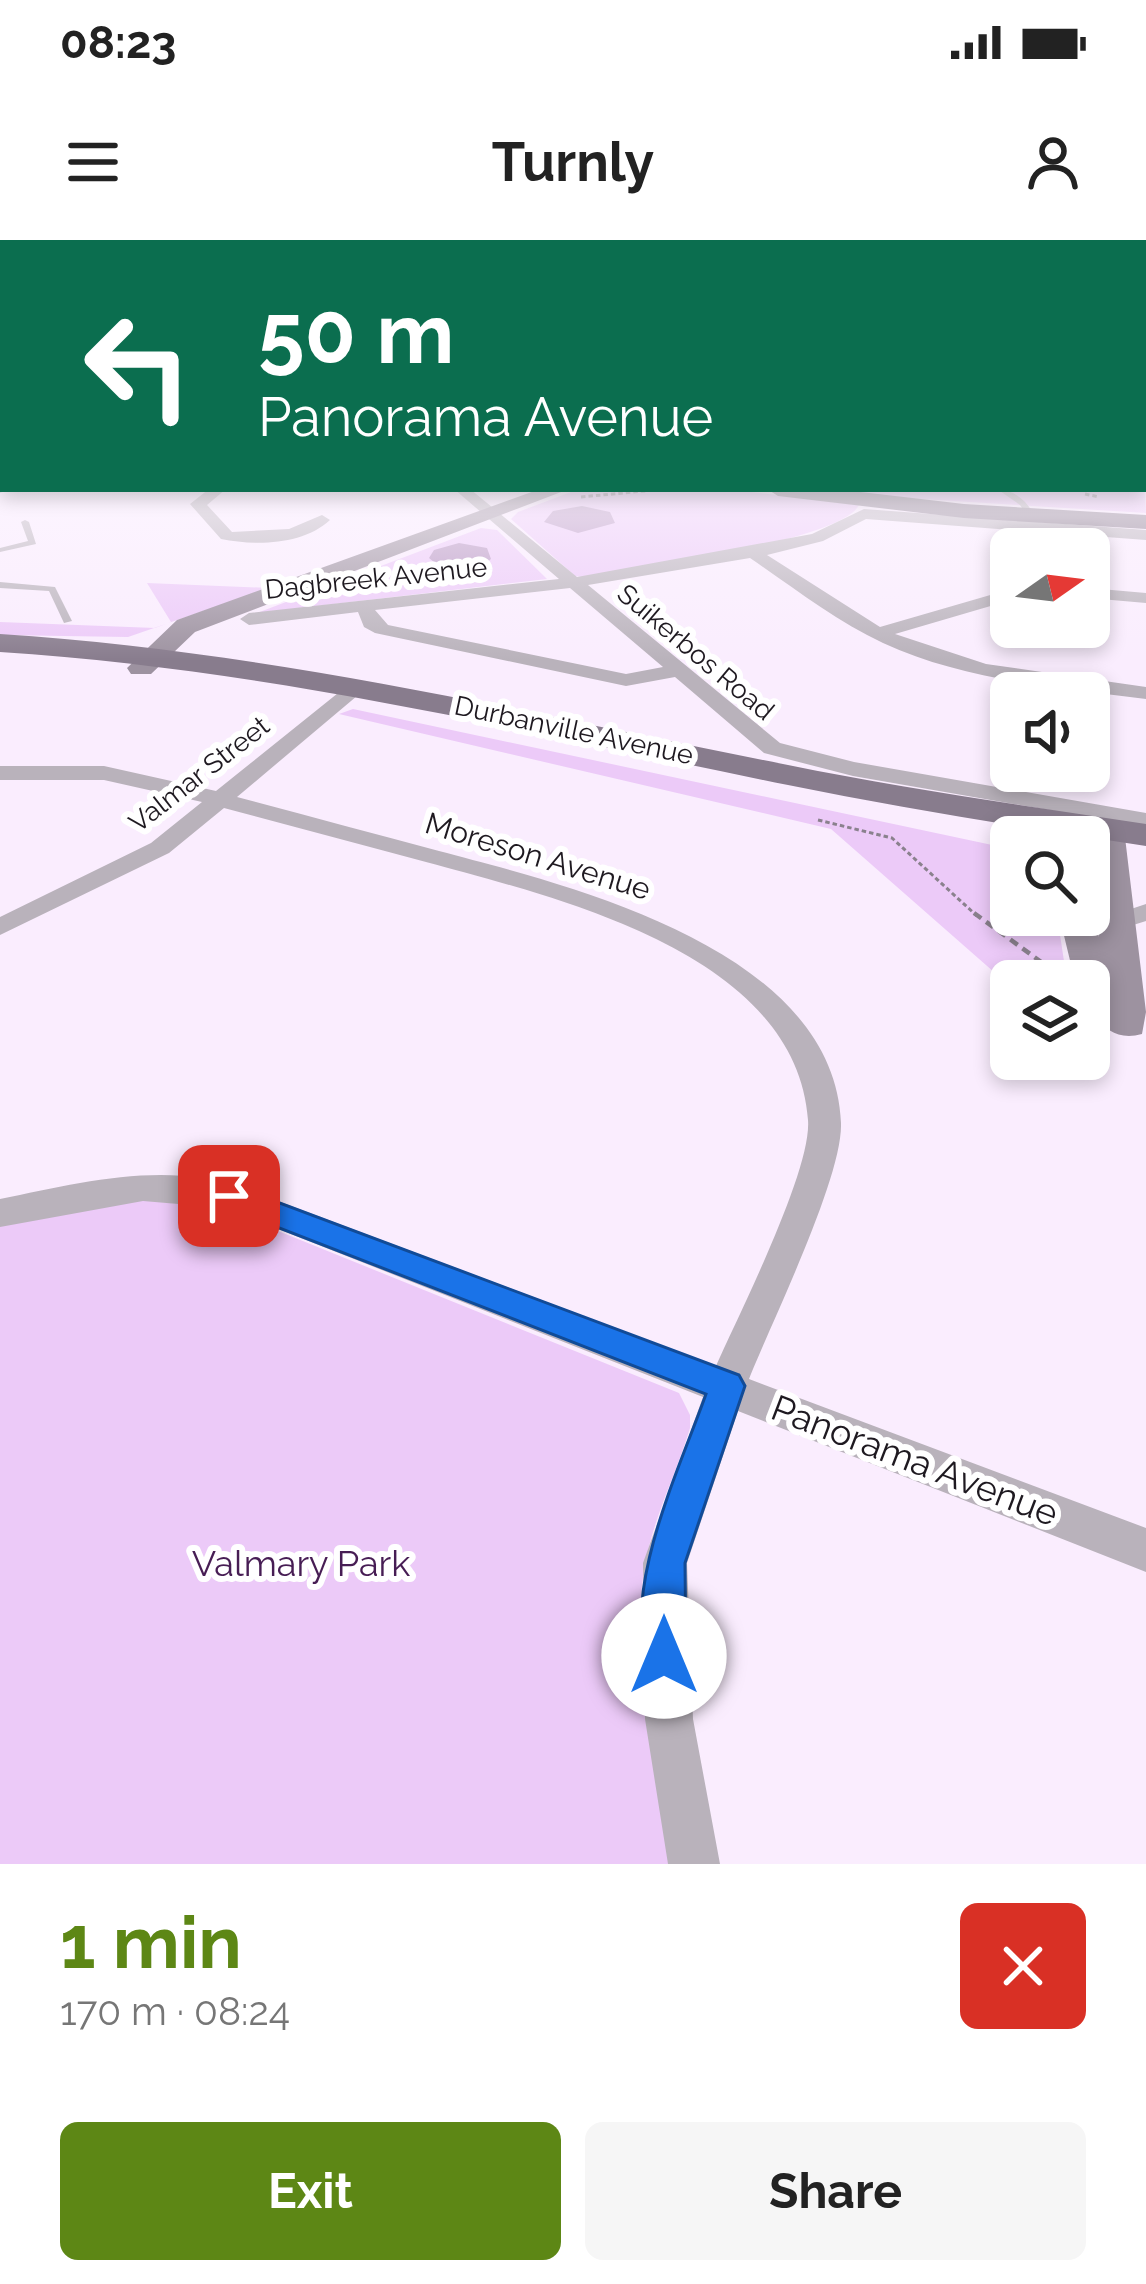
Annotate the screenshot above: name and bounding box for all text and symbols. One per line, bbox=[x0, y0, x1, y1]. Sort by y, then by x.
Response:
text: 08:23 bbox=[60, 16, 176, 69]
icon: menu bbox=[60, 129, 126, 195]
icon: person bbox=[1020, 129, 1086, 195]
text: Turnly bbox=[492, 130, 654, 194]
text: 50 m bbox=[258, 284, 454, 383]
icon: left bbox=[60, 288, 216, 444]
text: Panorama Avenue bbox=[258, 385, 713, 449]
north arrow bbox=[990, 528, 1110, 648]
map controls bbox=[990, 528, 1110, 1080]
street label: Dagbreek Avenue bbox=[263, 551, 489, 605]
street label: Suikerbos Road bbox=[611, 578, 781, 726]
button: sound bbox=[990, 672, 1110, 792]
street label: Durbanville Avenue bbox=[452, 690, 696, 770]
street label: Valmar Street bbox=[123, 710, 275, 838]
street label: Moreson Avenue bbox=[421, 805, 655, 907]
button: search bbox=[990, 816, 1110, 936]
button: layers bbox=[990, 960, 1110, 1080]
pin bbox=[178, 1145, 280, 1247]
icon: arrive bbox=[196, 1163, 262, 1229]
street label: Panorama Avenue bbox=[766, 1386, 1064, 1534]
park label: Valmary Park bbox=[192, 1542, 410, 1584]
position arrow bbox=[601, 1593, 727, 1719]
text: 1 min bbox=[60, 1900, 242, 1985]
button: close bbox=[960, 1903, 1086, 2029]
text: 170 m · 08:24 bbox=[60, 1988, 290, 2034]
button: Exit bbox=[60, 2122, 561, 2260]
button: Share bbox=[585, 2122, 1086, 2260]

